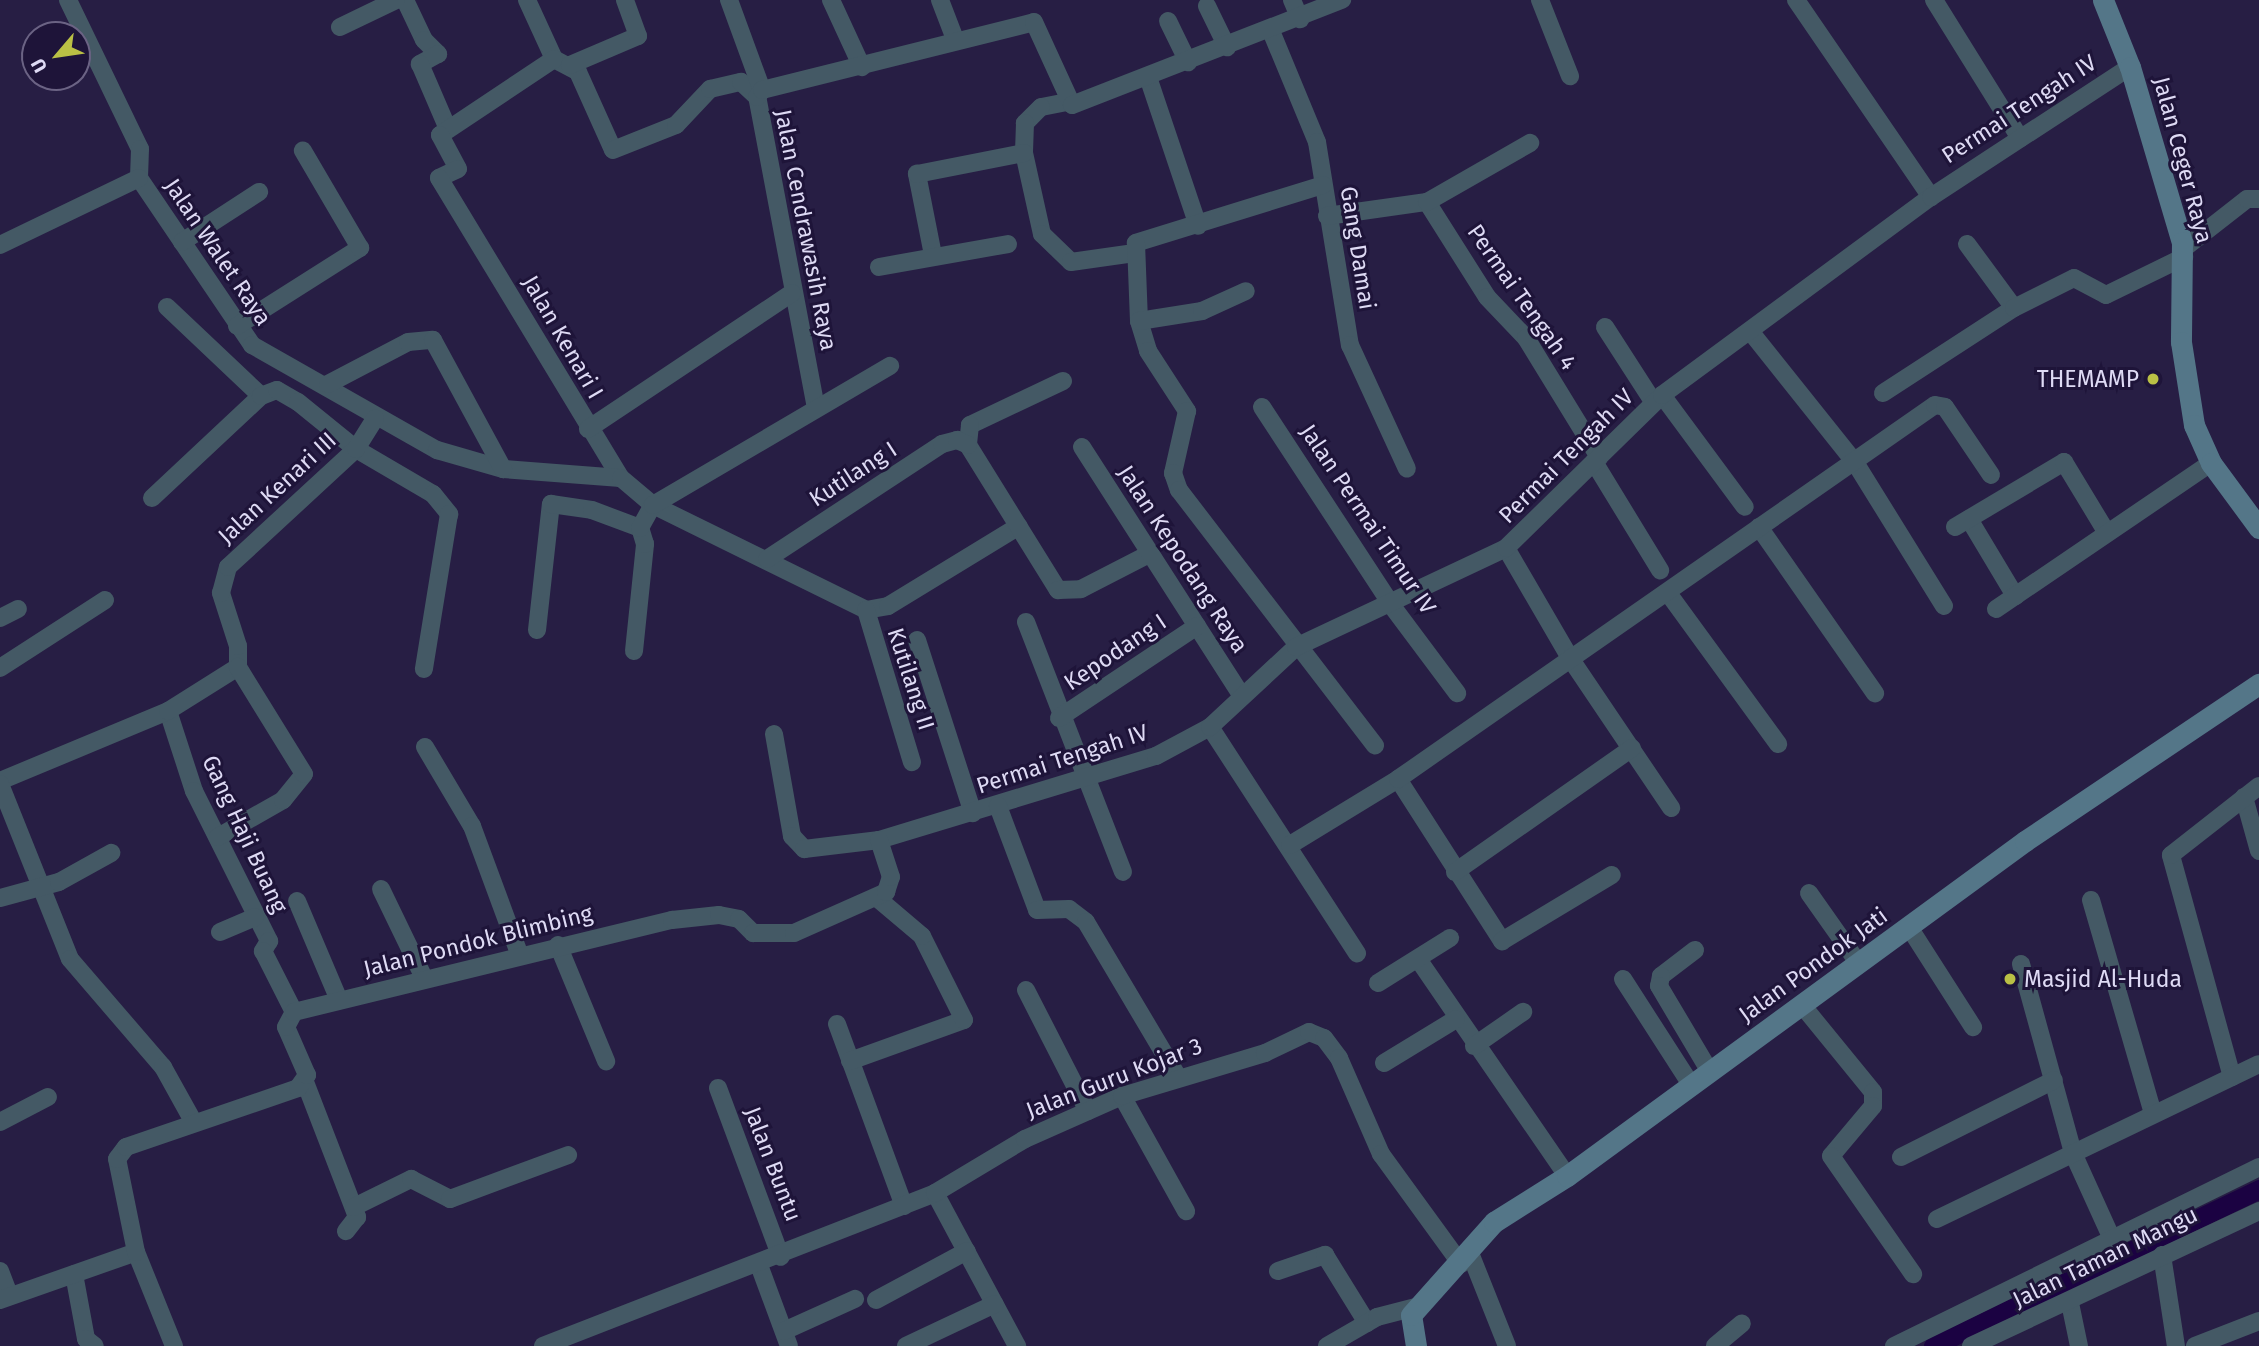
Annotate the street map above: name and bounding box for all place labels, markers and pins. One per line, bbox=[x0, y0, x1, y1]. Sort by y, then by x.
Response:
place label: THEMAMP bbox=[2037, 365, 2139, 393]
marker: THEMAMP bbox=[2145, 371, 2161, 387]
place label: Masjid Al-Huda bbox=[2024, 965, 2182, 993]
marker: Masjid Al-Huda bbox=[2002, 971, 2018, 987]

